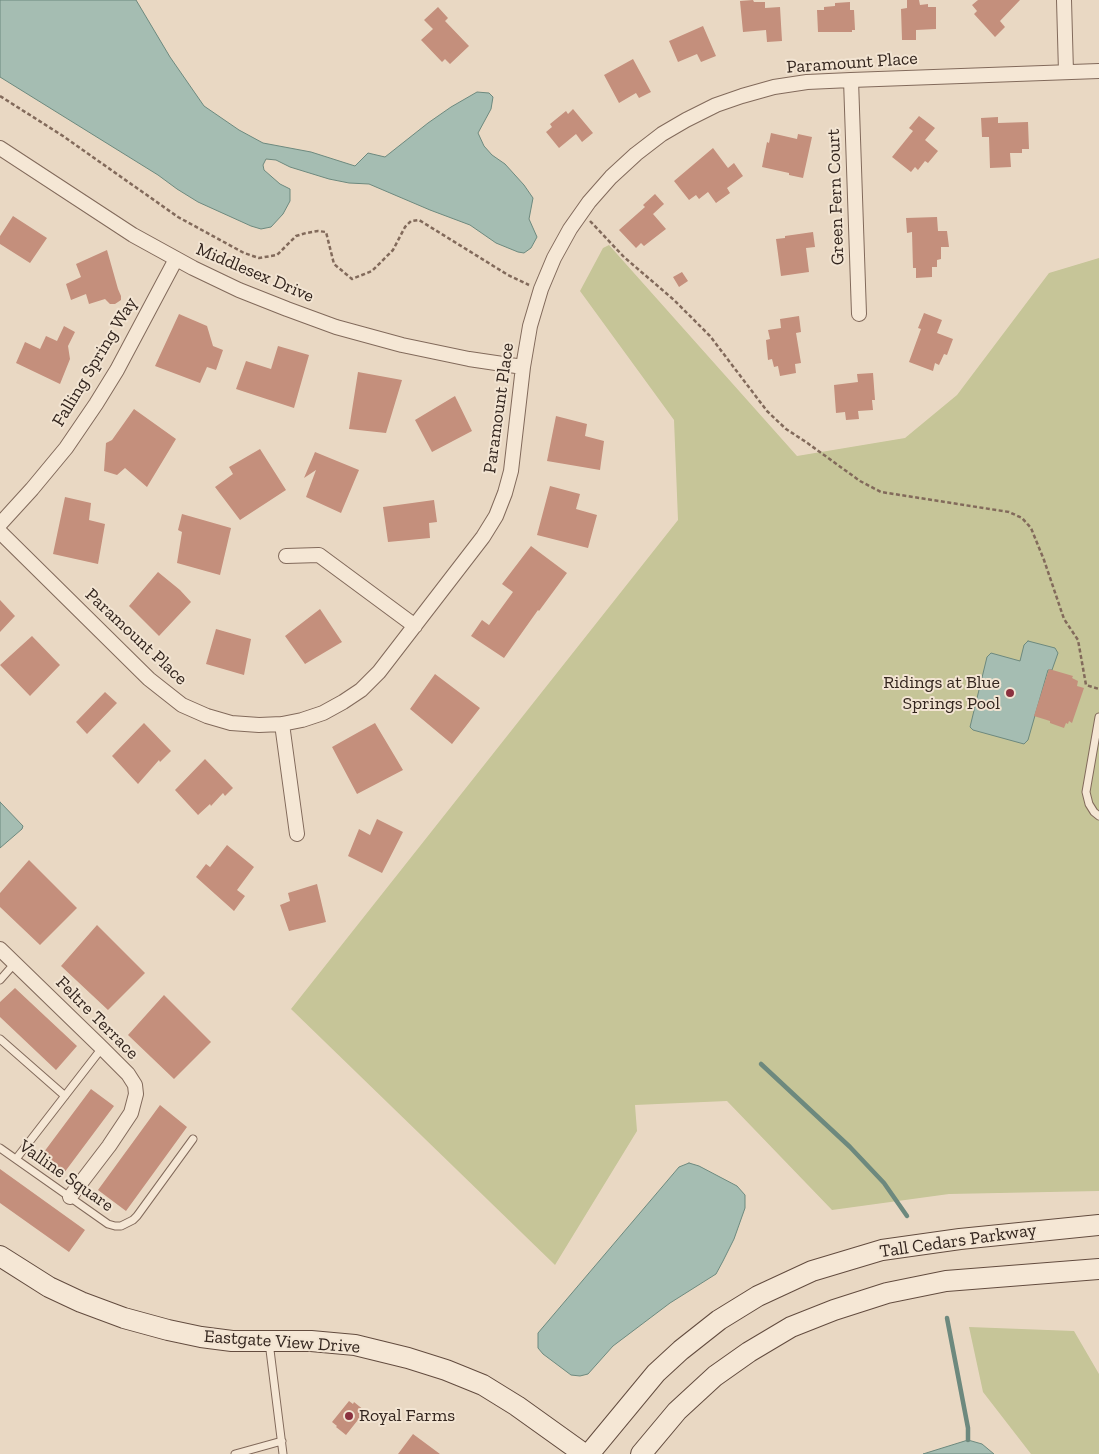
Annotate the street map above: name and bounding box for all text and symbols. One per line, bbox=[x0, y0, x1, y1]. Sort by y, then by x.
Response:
street label: Paramount Place bbox=[786, 48, 918, 78]
street label: Green Fern Court bbox=[823, 128, 849, 266]
street label: Middlesex Drive bbox=[193, 238, 317, 308]
street label: Falling Spring Way bbox=[48, 293, 142, 431]
street label: Paramount Place bbox=[479, 341, 519, 475]
street label: Paramount Place bbox=[80, 584, 192, 690]
place label: Ridings at Blue Springs Pool bbox=[883, 672, 1000, 714]
marker: Ridings at Blue Springs Pool bbox=[1004, 687, 1016, 699]
street label: Feltre Terrace bbox=[51, 972, 143, 1064]
street label: Valline Square bbox=[14, 1135, 118, 1217]
street label: Tall Cedars Parkway bbox=[878, 1219, 1038, 1263]
street label: Eastgate View Drive bbox=[203, 1326, 361, 1358]
place label: Royal Farms bbox=[359, 1405, 455, 1427]
marker: Royal Farms bbox=[343, 1410, 355, 1422]

